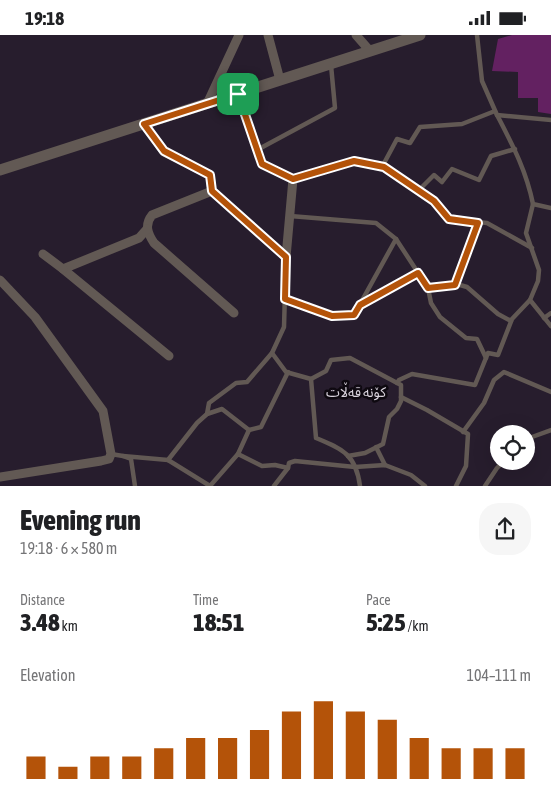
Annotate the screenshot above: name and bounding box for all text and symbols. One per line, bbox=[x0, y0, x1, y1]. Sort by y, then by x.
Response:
text: 19:18 bbox=[25, 7, 64, 29]
pin bbox=[217, 73, 259, 115]
icon: arrive bbox=[224, 80, 252, 108]
district label: کۆنە قەڵات bbox=[326, 382, 386, 401]
map controls bbox=[490, 425, 535, 470]
button: locate bbox=[490, 425, 535, 470]
button: share bbox=[479, 503, 531, 555]
text: Evening run bbox=[20, 504, 141, 536]
text: 19:18 · 6 × 580 m bbox=[20, 539, 117, 557]
text: Distance bbox=[20, 592, 65, 608]
text: Time bbox=[193, 592, 219, 608]
text: Pace bbox=[366, 592, 391, 608]
text: 3.48 bbox=[20, 608, 60, 636]
text: 18:51 bbox=[193, 608, 244, 636]
text: 5:25 bbox=[366, 608, 406, 636]
text: km bbox=[60, 618, 78, 634]
text: /km bbox=[406, 618, 429, 634]
text: Elevation bbox=[20, 666, 75, 684]
text: 104–111 m bbox=[467, 666, 531, 684]

